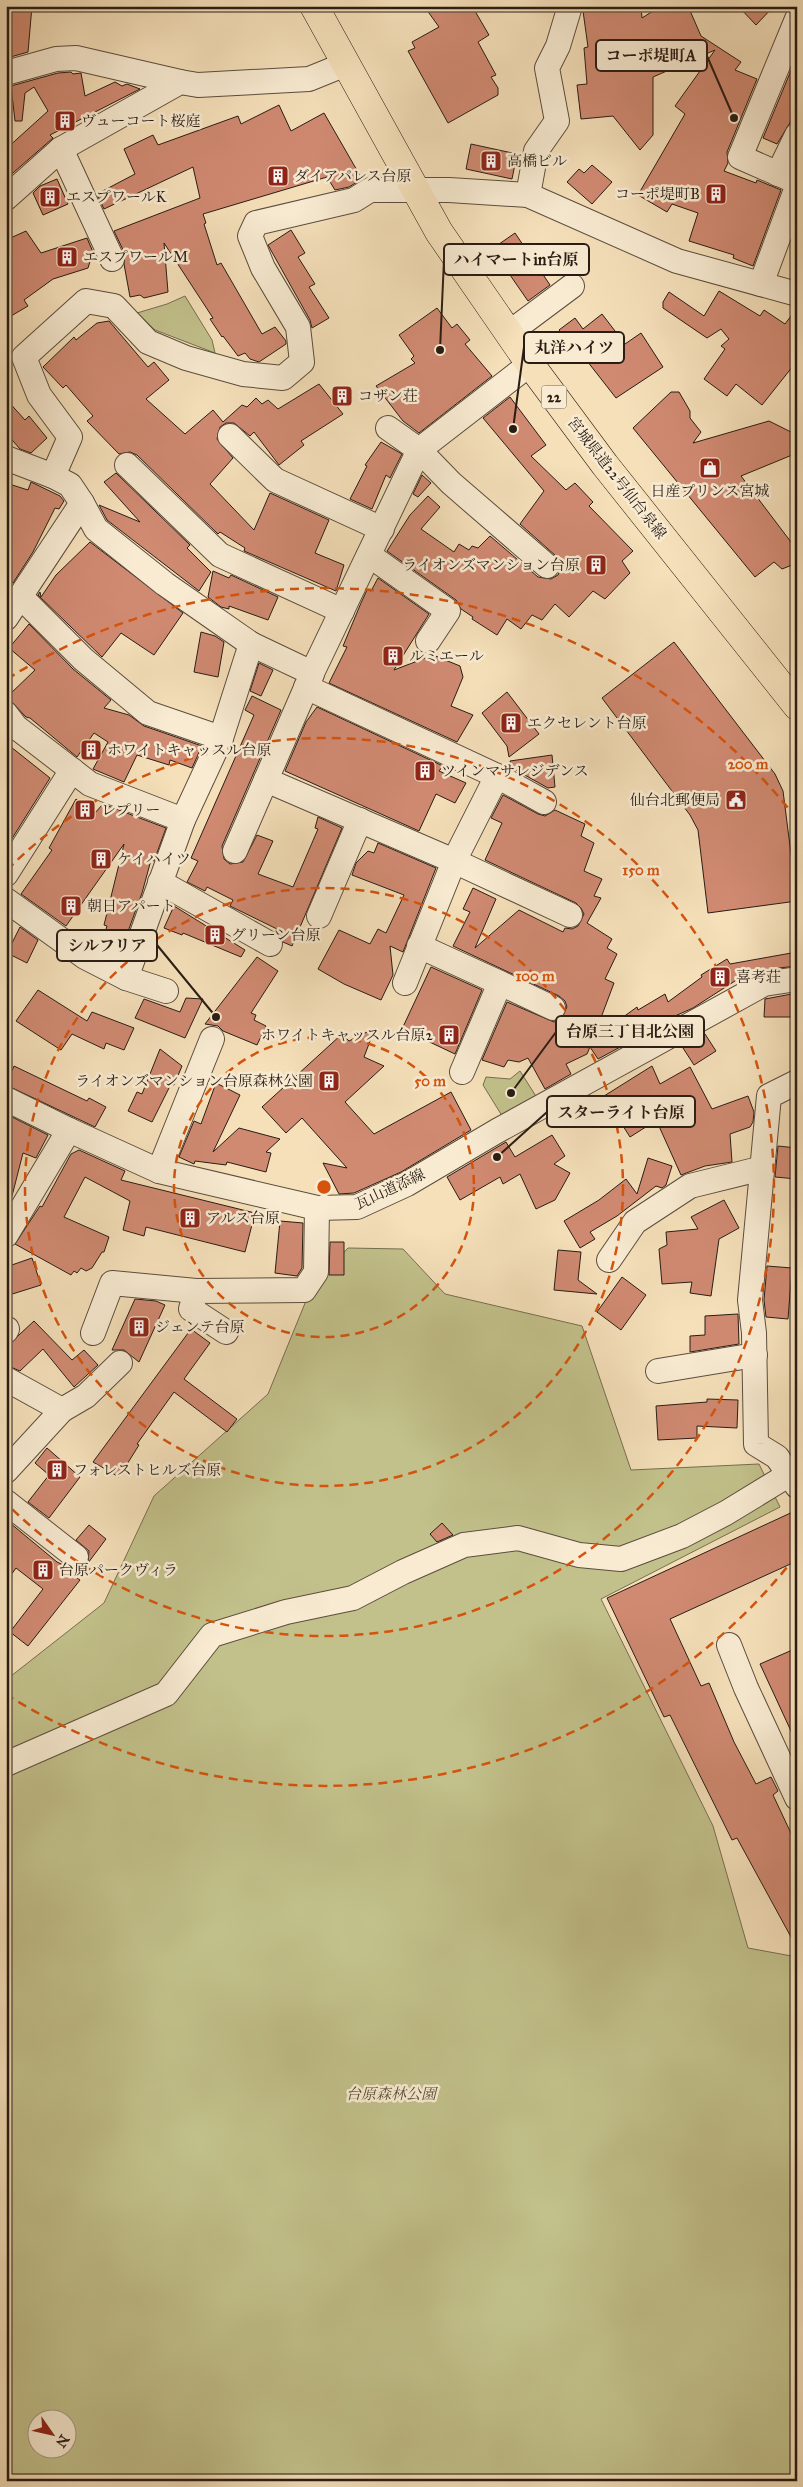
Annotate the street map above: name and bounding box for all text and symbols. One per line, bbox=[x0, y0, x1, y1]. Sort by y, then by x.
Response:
callout: コーポ堤町A bbox=[596, 40, 707, 71]
text: コーポ堤町A bbox=[606, 46, 697, 65]
building icon: ヴューコート桜庭 bbox=[53, 109, 77, 133]
place label: ヴューコート桜庭 bbox=[81, 112, 200, 130]
building icon: 高橋ビル bbox=[479, 149, 503, 173]
place label: 高橋ビル bbox=[507, 152, 567, 170]
building icon: ダイアパレス台原 bbox=[266, 164, 290, 188]
place label: ダイアパレス台原 bbox=[294, 167, 412, 185]
building icon: コーポ堤町B bbox=[704, 182, 728, 206]
building icon: エスプワールK bbox=[38, 185, 62, 209]
place label: コーポ堤町B bbox=[615, 185, 700, 203]
place label: エスプワールK bbox=[66, 188, 167, 206]
callout: ハイマートin台原 bbox=[444, 244, 589, 275]
building icon: エスプワールM bbox=[55, 245, 79, 269]
place label: エスプワールM bbox=[83, 248, 188, 266]
text: ハイマートin台原 bbox=[453, 250, 579, 269]
callout: 丸洋ハイツ bbox=[524, 332, 624, 363]
text: 丸洋ハイツ bbox=[534, 338, 614, 357]
building icon: コザン荘 bbox=[330, 384, 354, 408]
road number: 22 bbox=[542, 386, 566, 408]
place label: コザン荘 bbox=[358, 387, 418, 405]
street label: 宮城県道22号仙台泉線 bbox=[564, 413, 670, 543]
shop icon: 日産プリンス宮城 bbox=[698, 456, 722, 480]
place label: 日産プリンス宮城 bbox=[651, 482, 769, 500]
building icon: ライオンズマンション台原 bbox=[584, 553, 608, 577]
place label: ライオンズマンション台原 bbox=[402, 556, 580, 574]
building icon: ルミエール bbox=[381, 644, 405, 668]
place label: ルミエール bbox=[409, 647, 484, 665]
building icon: エクセレント台原 bbox=[499, 711, 523, 735]
place label: エクセレント台原 bbox=[527, 714, 647, 732]
building icon: ホワイトキャッスル台原 bbox=[79, 738, 103, 762]
place label: ホワイトキャッスル台原 bbox=[107, 741, 272, 759]
text: 200 m bbox=[728, 755, 769, 773]
building icon: ツインマサレジデンス bbox=[413, 759, 437, 783]
place label: ツインマサレジデンス bbox=[441, 762, 589, 780]
public building icon: 仙台北郵便局 bbox=[724, 788, 748, 812]
place label: 仙台北郵便局 bbox=[630, 791, 720, 809]
building icon: レプリー bbox=[73, 798, 97, 822]
place label: レプリー bbox=[101, 801, 160, 819]
building icon: ケイハイツ bbox=[89, 847, 113, 871]
place label: ケイハイツ bbox=[117, 850, 191, 868]
text: 150 m bbox=[622, 861, 660, 879]
building icon: 朝日アパート bbox=[59, 894, 83, 918]
place label: 朝日アパート bbox=[87, 897, 176, 915]
building icon: グリーン台原 bbox=[203, 923, 227, 947]
place label: グリーン台原 bbox=[231, 926, 321, 944]
callout: シルフリア bbox=[57, 930, 157, 961]
text: シルフリア bbox=[68, 936, 146, 955]
building icon: 喜考荘 bbox=[708, 965, 732, 989]
text: 100 m bbox=[515, 967, 555, 985]
place label: 喜考荘 bbox=[736, 968, 781, 986]
callout: 台原三丁目北公園 bbox=[556, 1016, 704, 1047]
text: 台原三丁目北公園 bbox=[566, 1022, 694, 1041]
building icon: ホワイトキャッスル台原2 bbox=[437, 1023, 461, 1047]
place label: ホワイトキャッスル台原2 bbox=[261, 1026, 434, 1044]
building icon: ライオンズマンション台原森林公園 bbox=[317, 1069, 341, 1093]
place label: ライオンズマンション台原森林公園 bbox=[75, 1072, 313, 1090]
text: 50 m bbox=[414, 1072, 446, 1090]
callout: スターライト台原 bbox=[547, 1096, 695, 1127]
text: スターライト台原 bbox=[557, 1103, 685, 1122]
street label: 瓦山道添線 bbox=[352, 1165, 428, 1213]
centre of rings bbox=[315, 1178, 333, 1196]
building icon: アルス台原 bbox=[178, 1206, 202, 1230]
place label: アルス台原 bbox=[206, 1209, 280, 1227]
building icon: ジェンテ台原 bbox=[127, 1315, 151, 1339]
place label: ジェンテ台原 bbox=[155, 1318, 245, 1336]
building icon: フォレストヒルズ台原 bbox=[45, 1458, 69, 1482]
place label: フォレストヒルズ台原 bbox=[73, 1461, 221, 1479]
building icon: 台原パークヴィラ bbox=[31, 1558, 55, 1582]
place label: 台原パークヴィラ bbox=[59, 1561, 178, 1579]
park label: 台原森林公園 bbox=[346, 2085, 439, 2103]
north arrow bbox=[28, 2410, 78, 2460]
text: N bbox=[52, 2431, 73, 2451]

